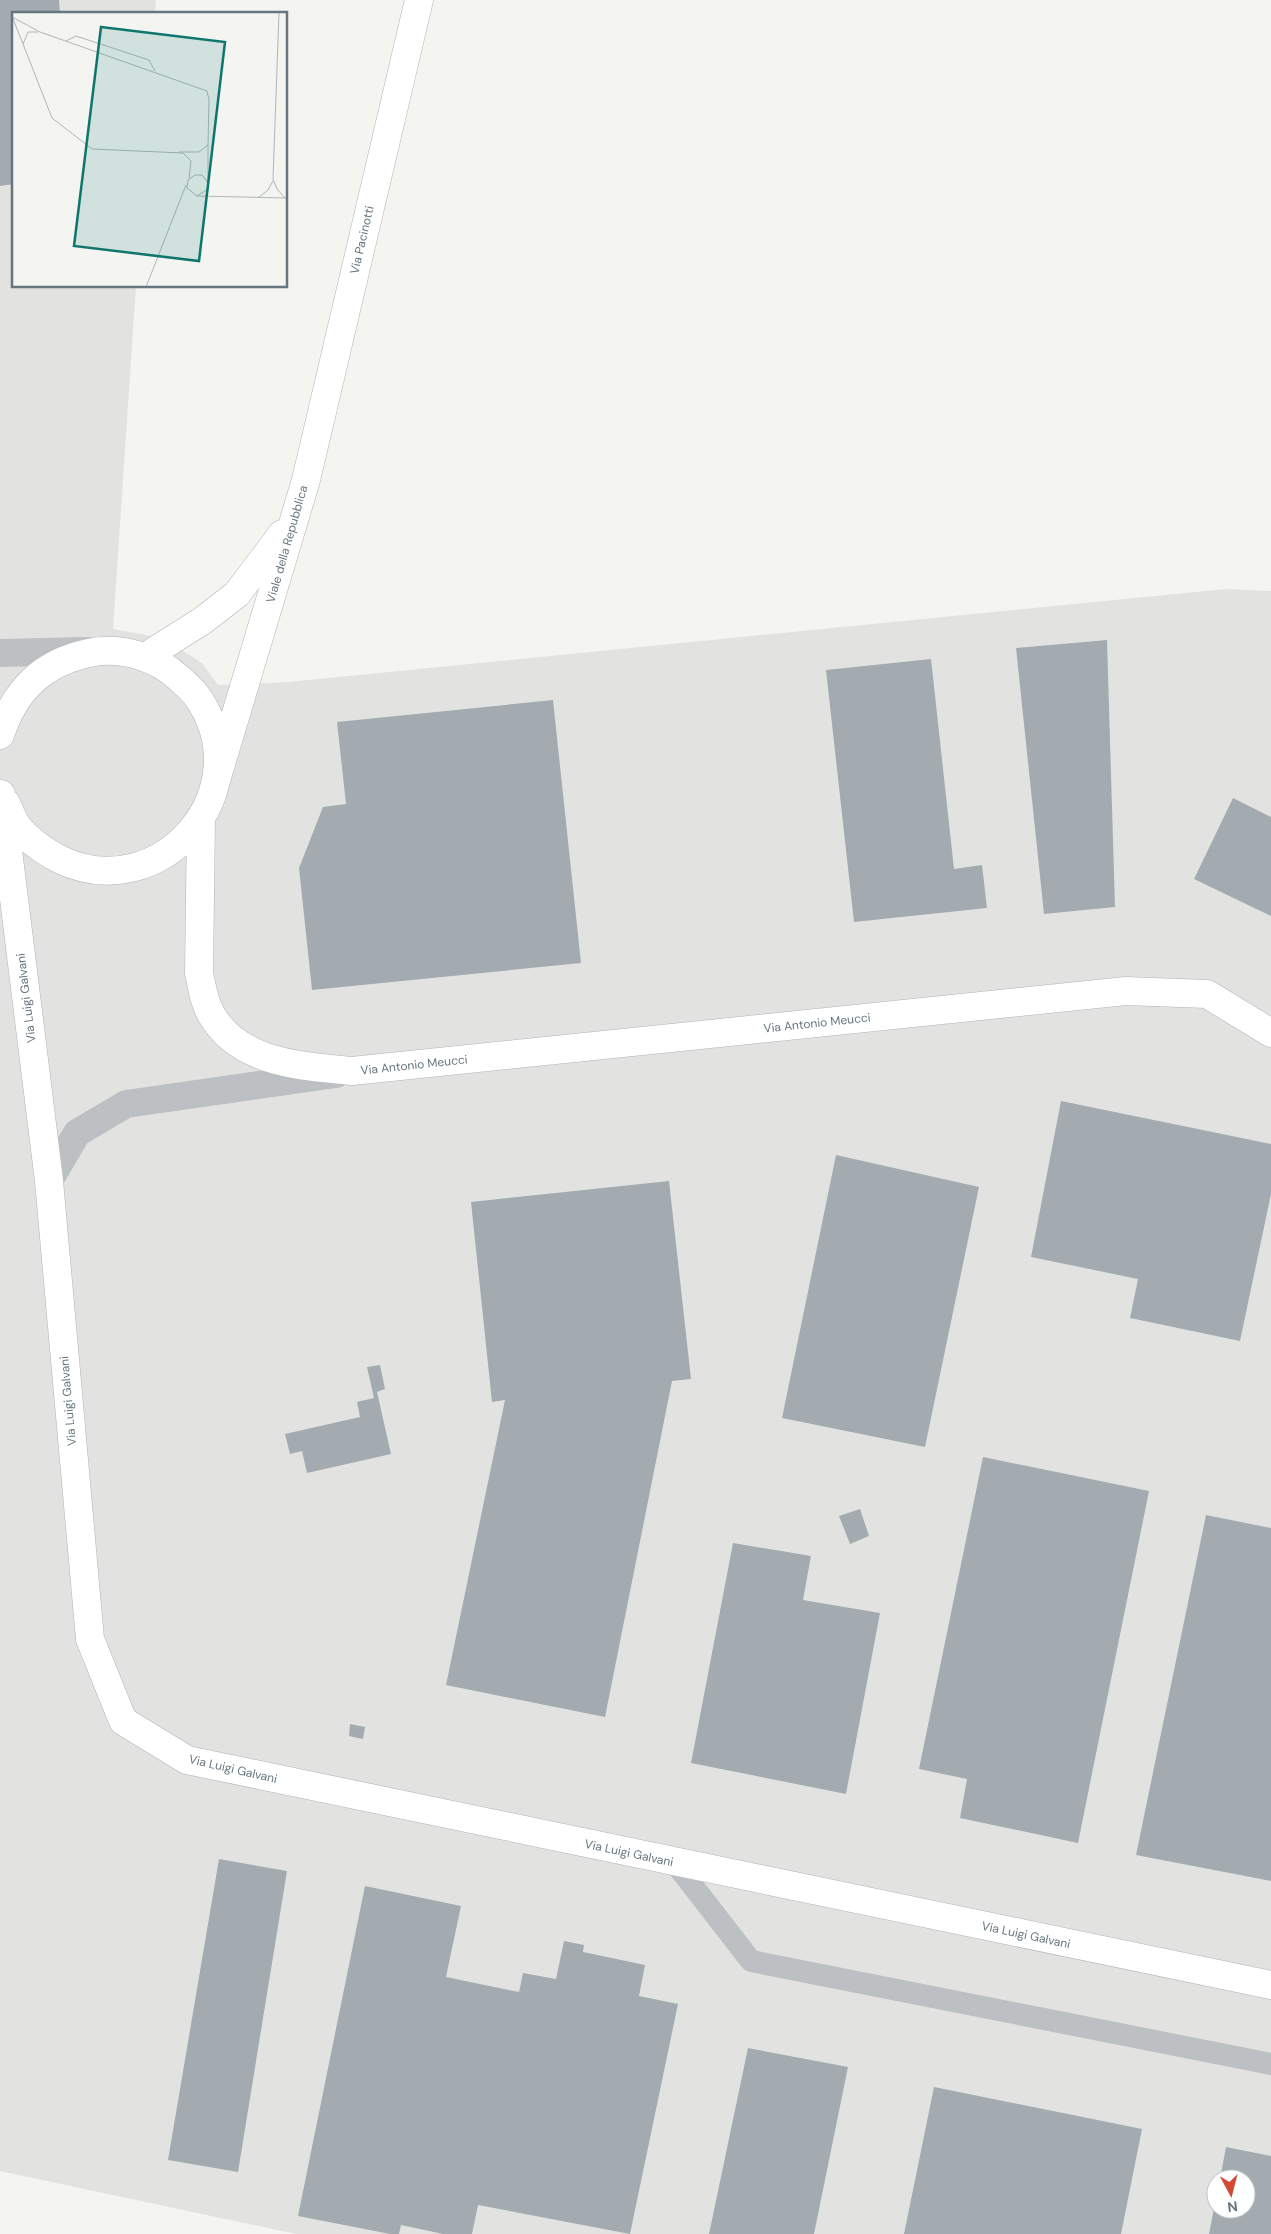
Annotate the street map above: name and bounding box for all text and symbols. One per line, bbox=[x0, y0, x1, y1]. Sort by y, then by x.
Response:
inset map bbox=[12, 12, 288, 288]
street label: Via Pacinotti bbox=[346, 204, 378, 276]
street label: Viale della Repubblica bbox=[263, 483, 311, 605]
street label: Via Luigi Galvani bbox=[13, 952, 39, 1044]
street label: Via Antonio Meucci bbox=[763, 1009, 871, 1037]
street label: Via Antonio Meucci bbox=[360, 1051, 468, 1079]
street label: Via Luigi Galvani bbox=[56, 1355, 80, 1447]
street label: Via Luigi Galvani bbox=[187, 1751, 279, 1787]
street label: Via Luigi Galvani bbox=[583, 1836, 675, 1870]
street label: Via Luigi Galvani bbox=[980, 1918, 1072, 1952]
north arrow bbox=[1206, 2169, 1256, 2219]
text: N bbox=[1226, 2197, 1239, 2216]

